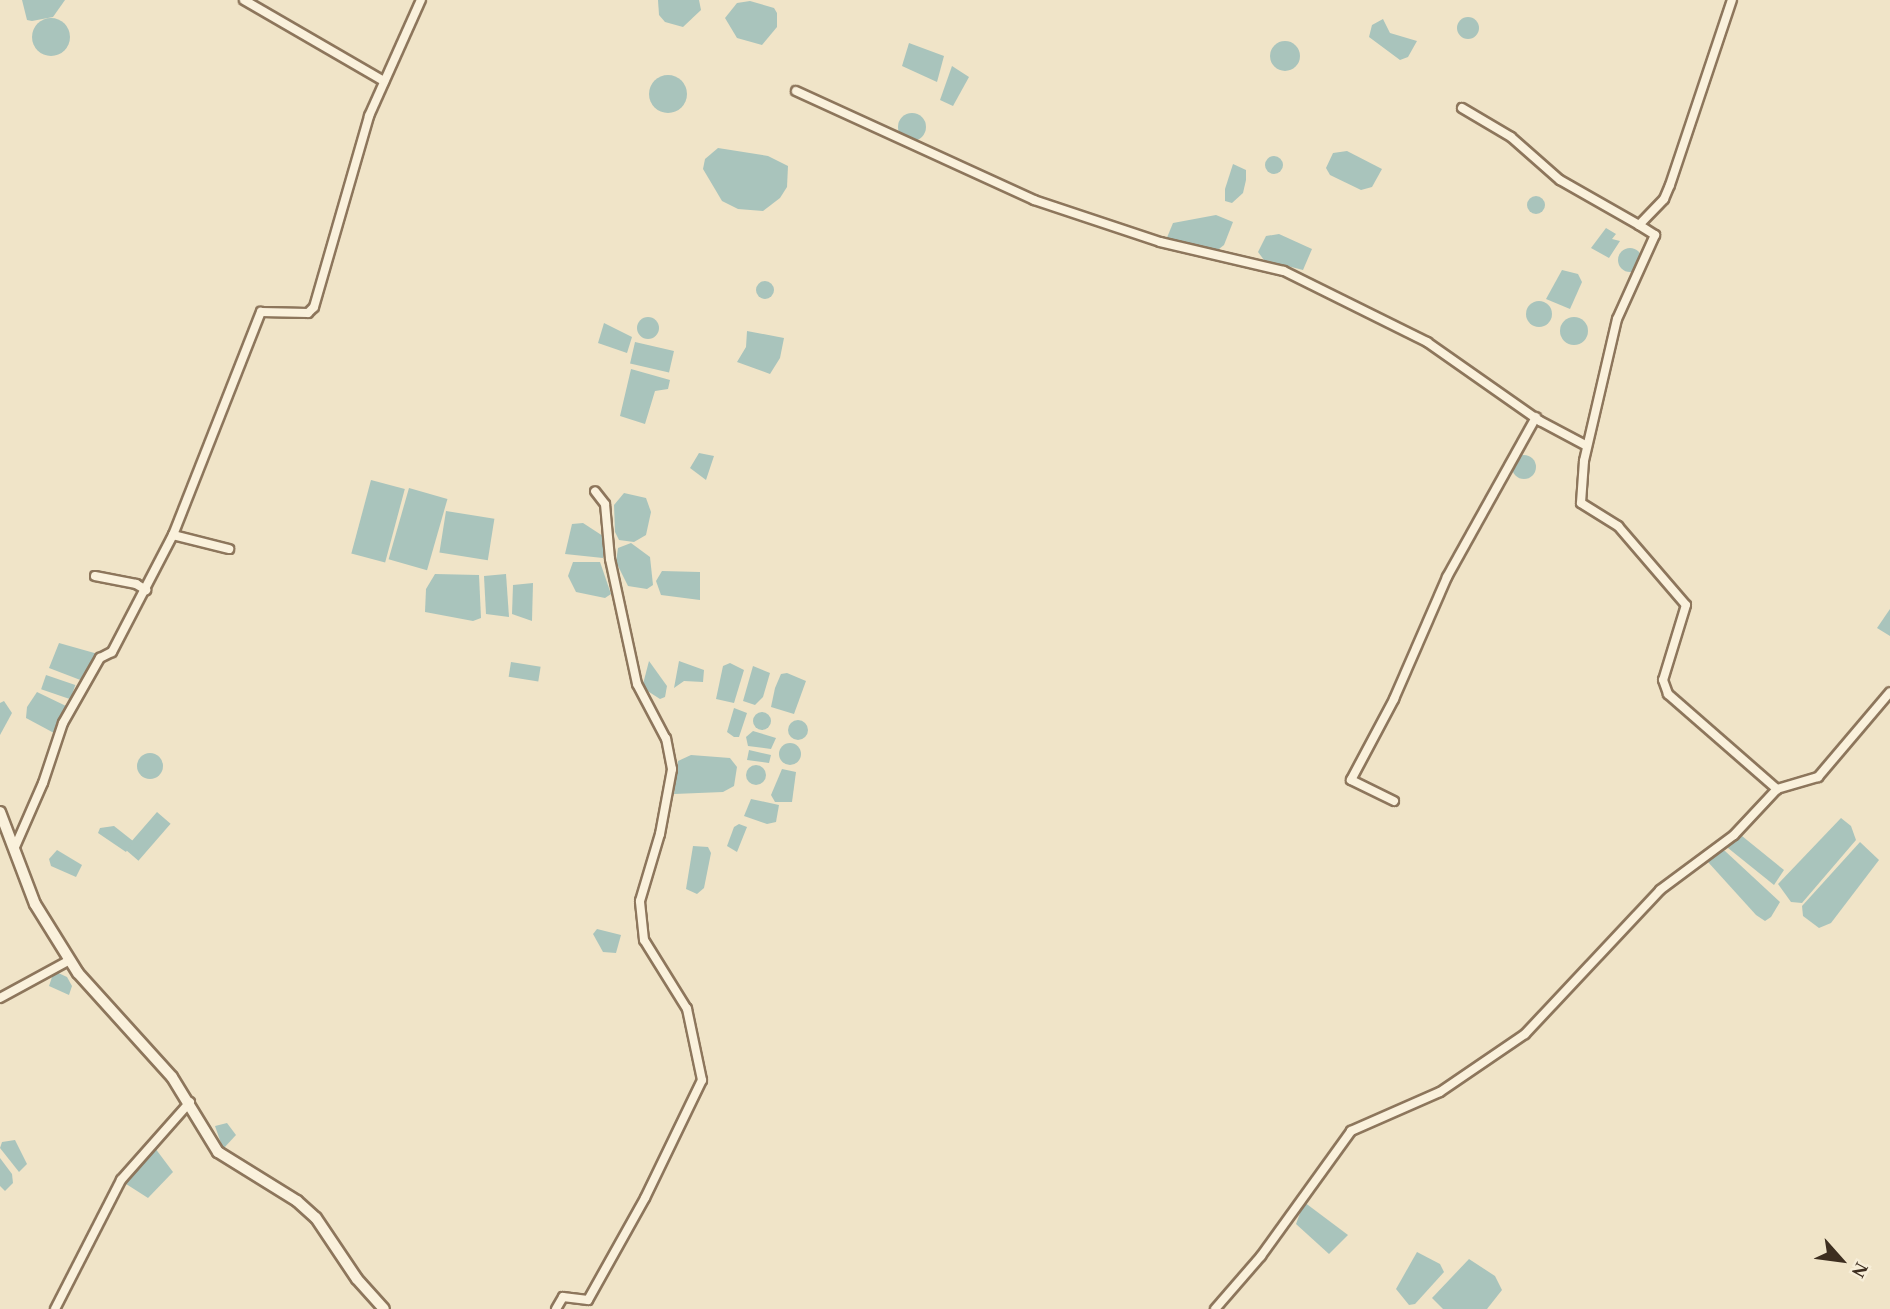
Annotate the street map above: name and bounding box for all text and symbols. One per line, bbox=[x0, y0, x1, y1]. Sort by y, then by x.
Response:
north arrow bbox=[1806, 1225, 1876, 1295]
text: N bbox=[1847, 1259, 1872, 1281]

